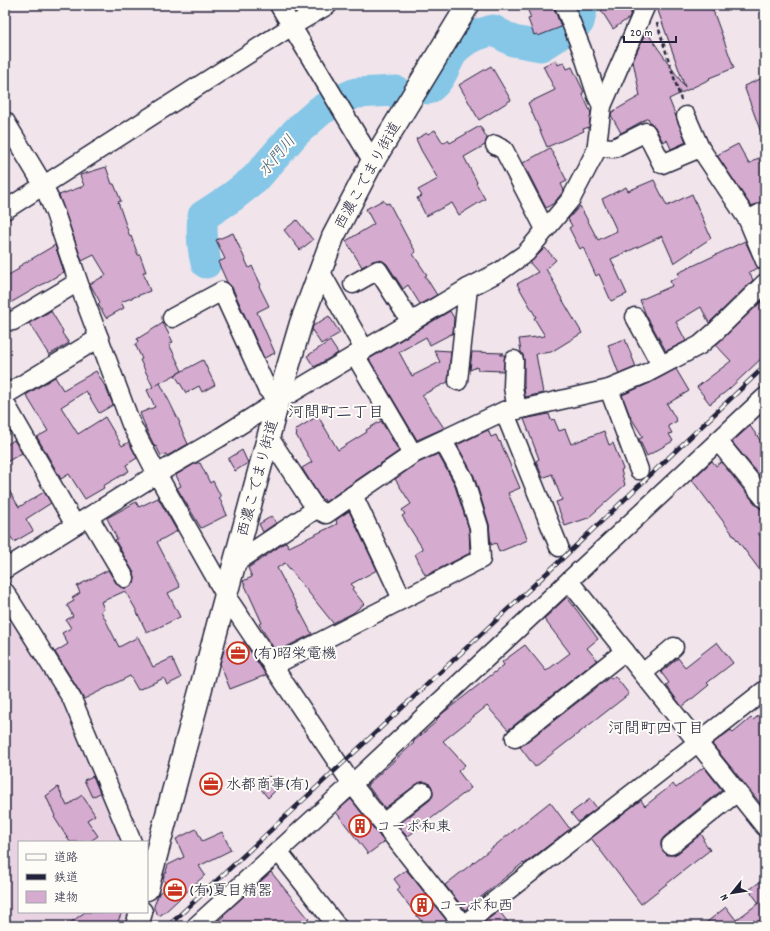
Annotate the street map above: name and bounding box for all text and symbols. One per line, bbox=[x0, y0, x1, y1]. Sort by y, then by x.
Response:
scale bar bbox=[624, 18, 676, 44]
text: 20 m bbox=[630, 25, 653, 42]
street label: 西濃こでまり街道 bbox=[330, 118, 407, 234]
water label: 水門川 bbox=[254, 131, 302, 182]
district label: 河間町二丁目 bbox=[288, 402, 384, 425]
street label: 西濃こでまり街道 bbox=[233, 418, 285, 539]
office icon: (有)昭栄電機 bbox=[225, 640, 251, 666]
place label: (有)昭栄電機 bbox=[254, 644, 337, 666]
district label: 河間町四丁目 bbox=[608, 718, 704, 741]
office icon: 水都商事(有) bbox=[198, 771, 224, 797]
place label: 水都商事(有) bbox=[226, 775, 309, 797]
building icon: コーポ和東 bbox=[347, 813, 373, 839]
place label: コーポ和東 bbox=[376, 817, 451, 839]
legend bbox=[18, 841, 148, 913]
text: 道路 bbox=[54, 850, 78, 867]
text: 鉄道 bbox=[54, 870, 78, 887]
north arrow bbox=[712, 873, 752, 913]
office icon: (有)夏目精器 bbox=[162, 877, 188, 903]
place label: (有)夏目精器 bbox=[190, 881, 273, 903]
text: 建物 bbox=[54, 890, 78, 907]
text: N bbox=[717, 890, 733, 903]
building icon: コーポ和西 bbox=[409, 892, 435, 918]
place label: コーポ和西 bbox=[438, 896, 513, 918]

